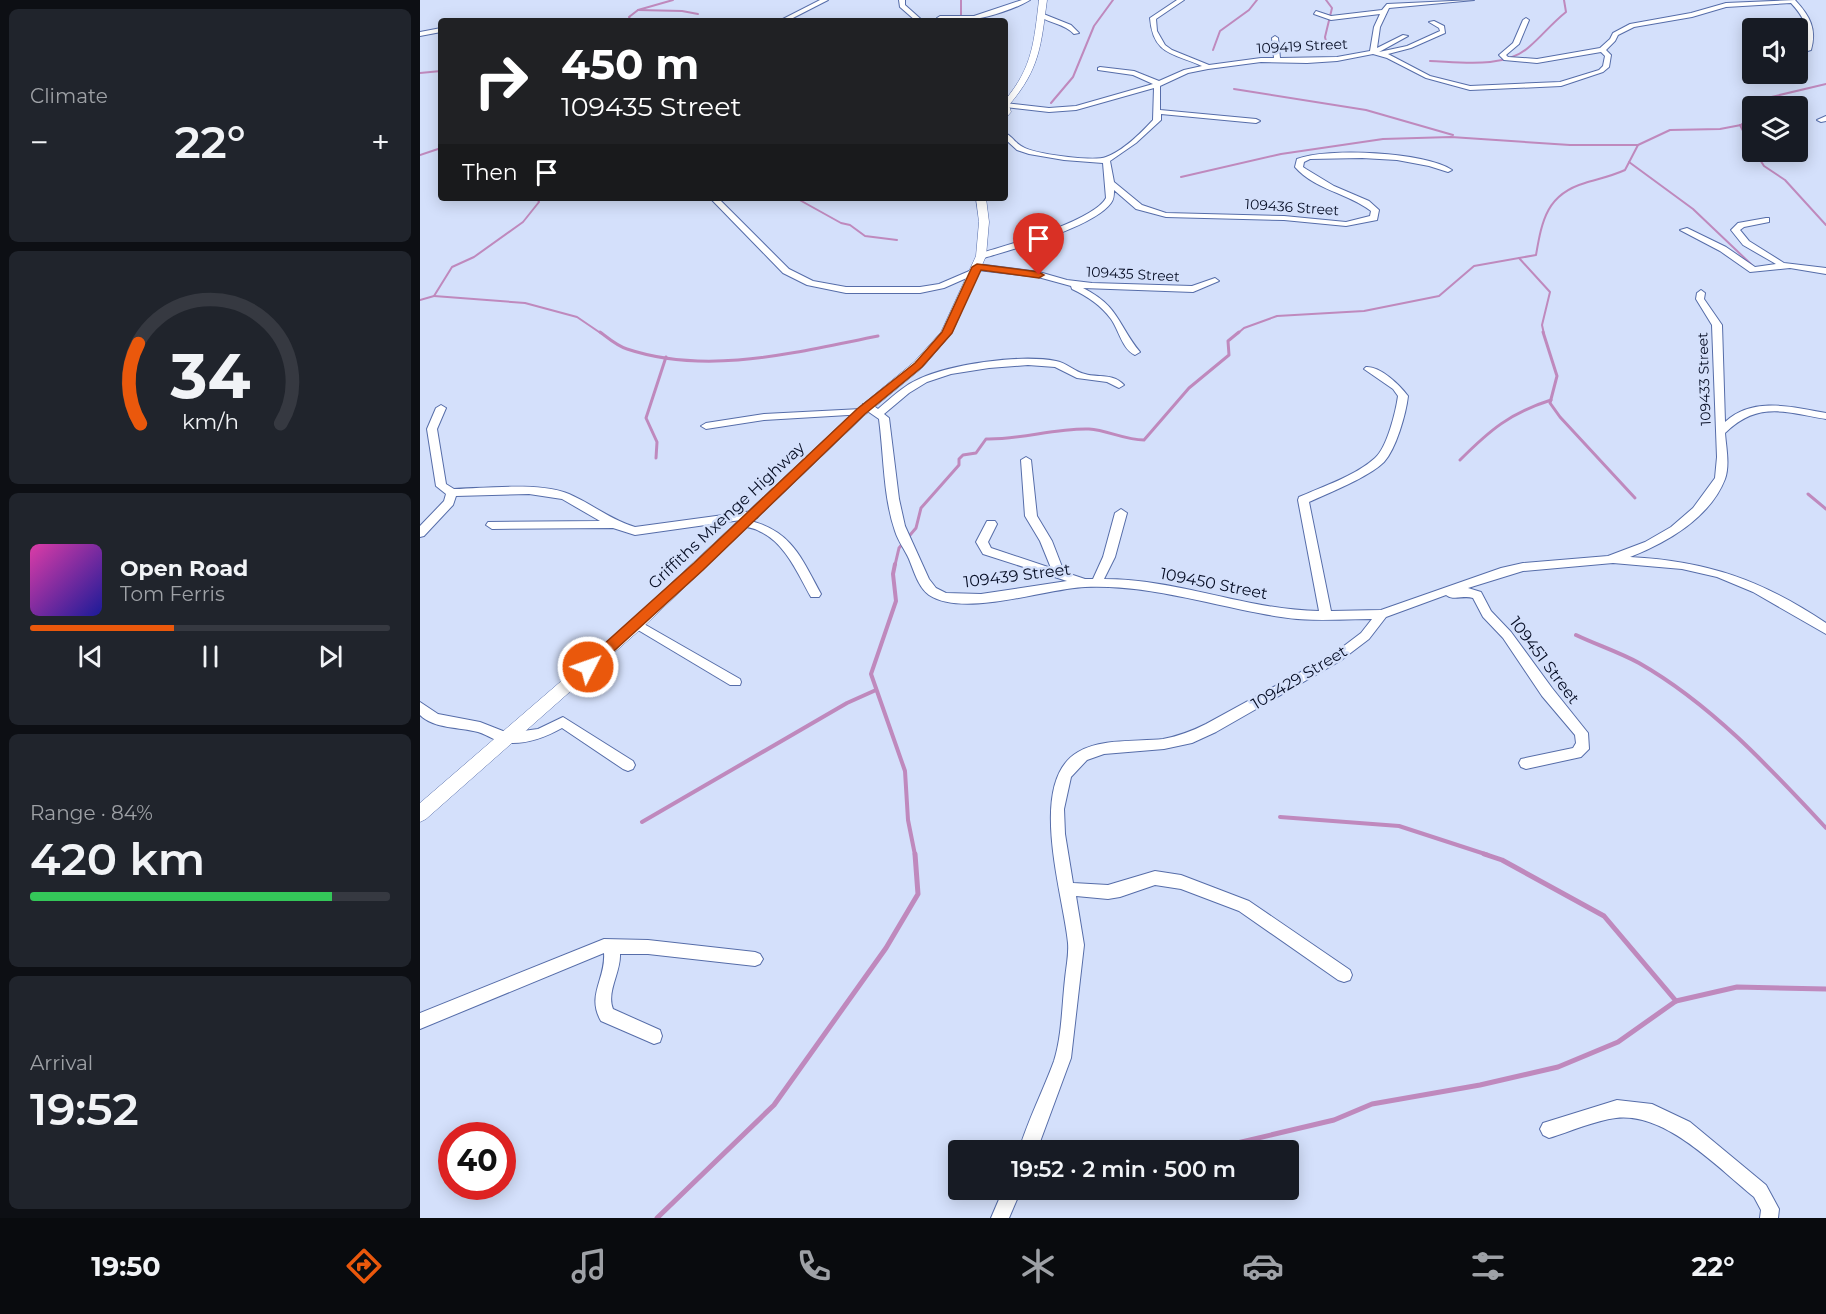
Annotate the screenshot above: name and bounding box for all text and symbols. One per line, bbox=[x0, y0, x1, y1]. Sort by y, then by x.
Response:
map controls bbox=[1742, 18, 1808, 162]
button: sound bbox=[1742, 18, 1808, 84]
street label: 109419 Street bbox=[1256, 35, 1348, 57]
text: 450 m bbox=[561, 38, 699, 90]
icon: right bbox=[462, 42, 540, 120]
text: Climate bbox=[30, 84, 108, 108]
text: 109435 Street bbox=[561, 90, 741, 123]
button: layers bbox=[1742, 96, 1808, 162]
text: 22° bbox=[174, 114, 246, 169]
text: − bbox=[30, 122, 49, 162]
text: + bbox=[371, 122, 390, 162]
icon: arrive bbox=[530, 156, 563, 189]
text: Then bbox=[462, 159, 518, 186]
street label: 109436 Street bbox=[1244, 195, 1340, 219]
pin bbox=[1013, 213, 1064, 275]
icon: arrive bbox=[1022, 222, 1055, 255]
street label: 109435 Street bbox=[1086, 263, 1181, 285]
street label: 109433 Street bbox=[1693, 332, 1715, 426]
text: 34 bbox=[169, 338, 250, 414]
text: km/h bbox=[181, 409, 239, 435]
street label: Griffiths Mxenge Highway bbox=[644, 438, 809, 593]
text: Open Road bbox=[120, 555, 248, 582]
street label: 109439 Street bbox=[962, 559, 1072, 591]
street label: 109450 Street bbox=[1159, 564, 1270, 603]
text: Tom Ferris bbox=[120, 582, 225, 606]
street label: 109451 Street bbox=[1506, 613, 1584, 708]
position arrow bbox=[556, 635, 620, 699]
icon: previous bbox=[74, 640, 107, 673]
icon: pause bbox=[194, 640, 227, 673]
icon: next bbox=[314, 640, 347, 673]
street label: 109429 Street bbox=[1248, 641, 1351, 713]
text: Range · 84% bbox=[30, 801, 153, 825]
text: 420 km bbox=[30, 831, 205, 886]
text: Arrival bbox=[30, 1051, 93, 1075]
text: 19:52 bbox=[30, 1081, 139, 1136]
speed limit sign: 40 bbox=[438, 1122, 516, 1200]
text: 19:52 · 2 min · 500 m bbox=[1011, 1156, 1236, 1183]
icon: directions bbox=[343, 1245, 385, 1287]
icon: music bbox=[568, 1245, 610, 1287]
icon: phone bbox=[793, 1245, 835, 1287]
icon: climate bbox=[1017, 1245, 1059, 1287]
icon: car bbox=[1242, 1245, 1284, 1287]
icon: filters bbox=[1467, 1245, 1509, 1287]
text: 19:50 bbox=[91, 1250, 161, 1283]
text: 22° bbox=[1691, 1250, 1735, 1283]

